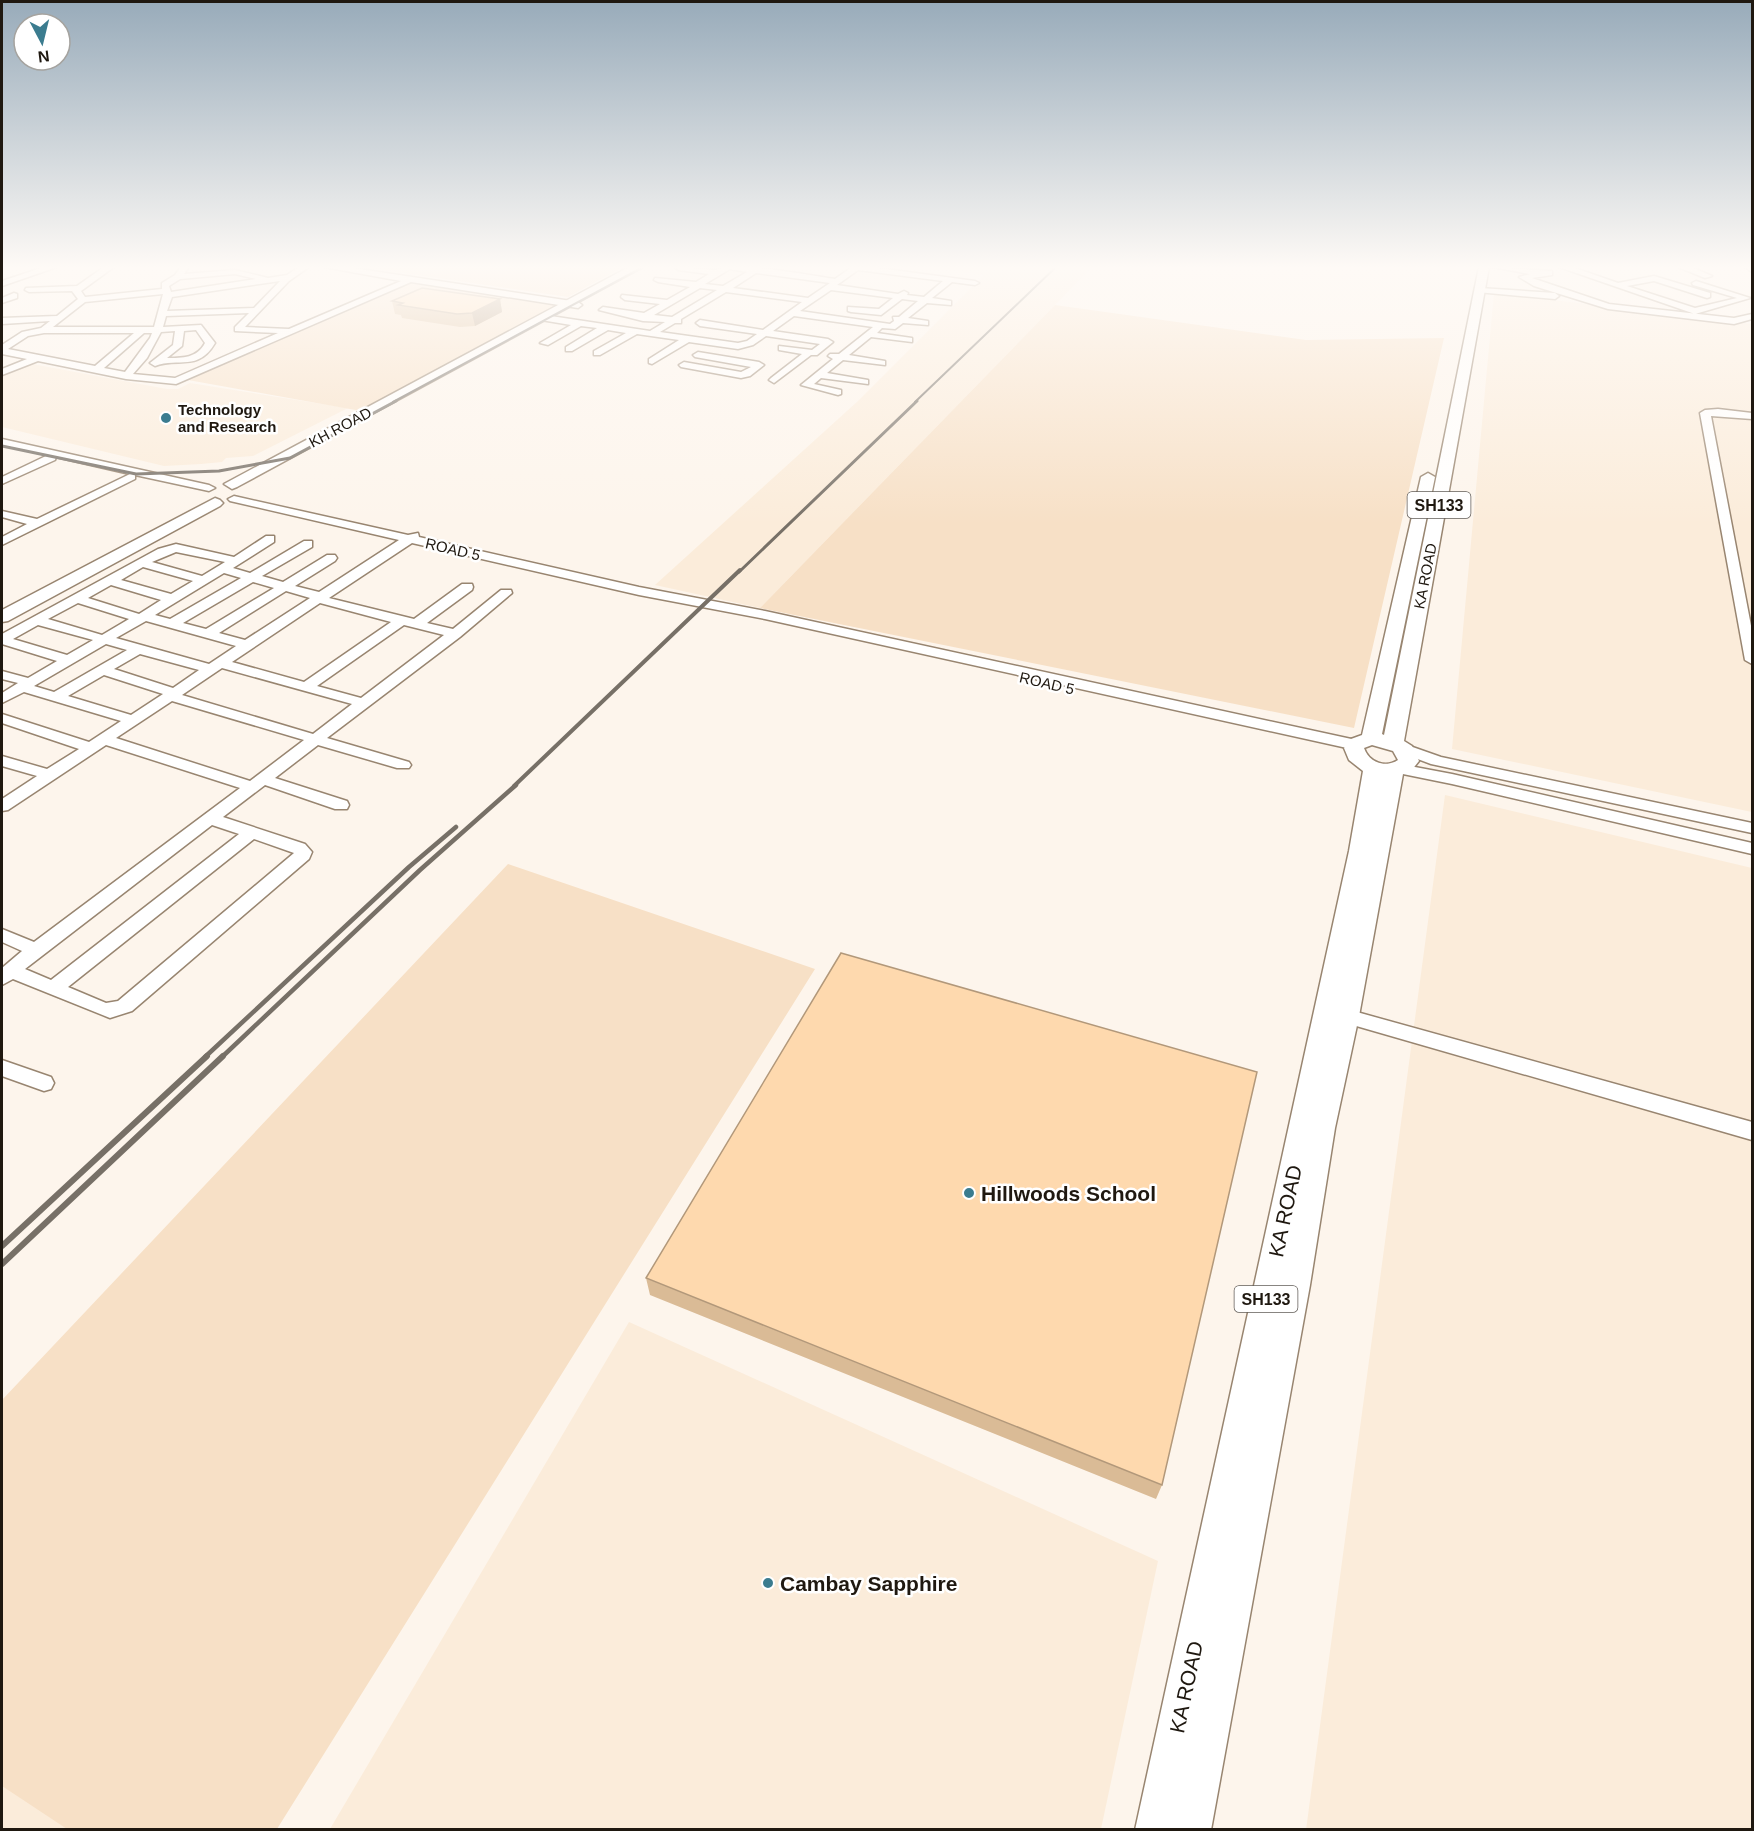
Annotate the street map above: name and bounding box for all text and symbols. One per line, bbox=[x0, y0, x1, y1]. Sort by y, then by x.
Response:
north arrow bbox=[12, 12, 72, 72]
text: N bbox=[37, 47, 51, 66]
place label: Technology and Research bbox=[178, 401, 276, 435]
street label: KH ROAD bbox=[306, 403, 374, 451]
marker: Technology and Research bbox=[159, 411, 173, 425]
road number: SH133 bbox=[1408, 492, 1470, 518]
street label: ROAD 5 bbox=[424, 534, 482, 564]
street label: KA ROAD bbox=[1410, 541, 1440, 610]
street label: ROAD 5 bbox=[1018, 668, 1076, 698]
street label: KA ROAD bbox=[1264, 1163, 1306, 1259]
place label: Hillwoods School bbox=[981, 1182, 1156, 1205]
marker: Hillwoods School bbox=[962, 1186, 976, 1200]
road number: SH133 bbox=[1234, 1286, 1298, 1312]
place label: Cambay Sapphire bbox=[780, 1572, 957, 1595]
marker: Cambay Sapphire bbox=[761, 1576, 775, 1590]
street label: KA ROAD bbox=[1165, 1639, 1207, 1735]

